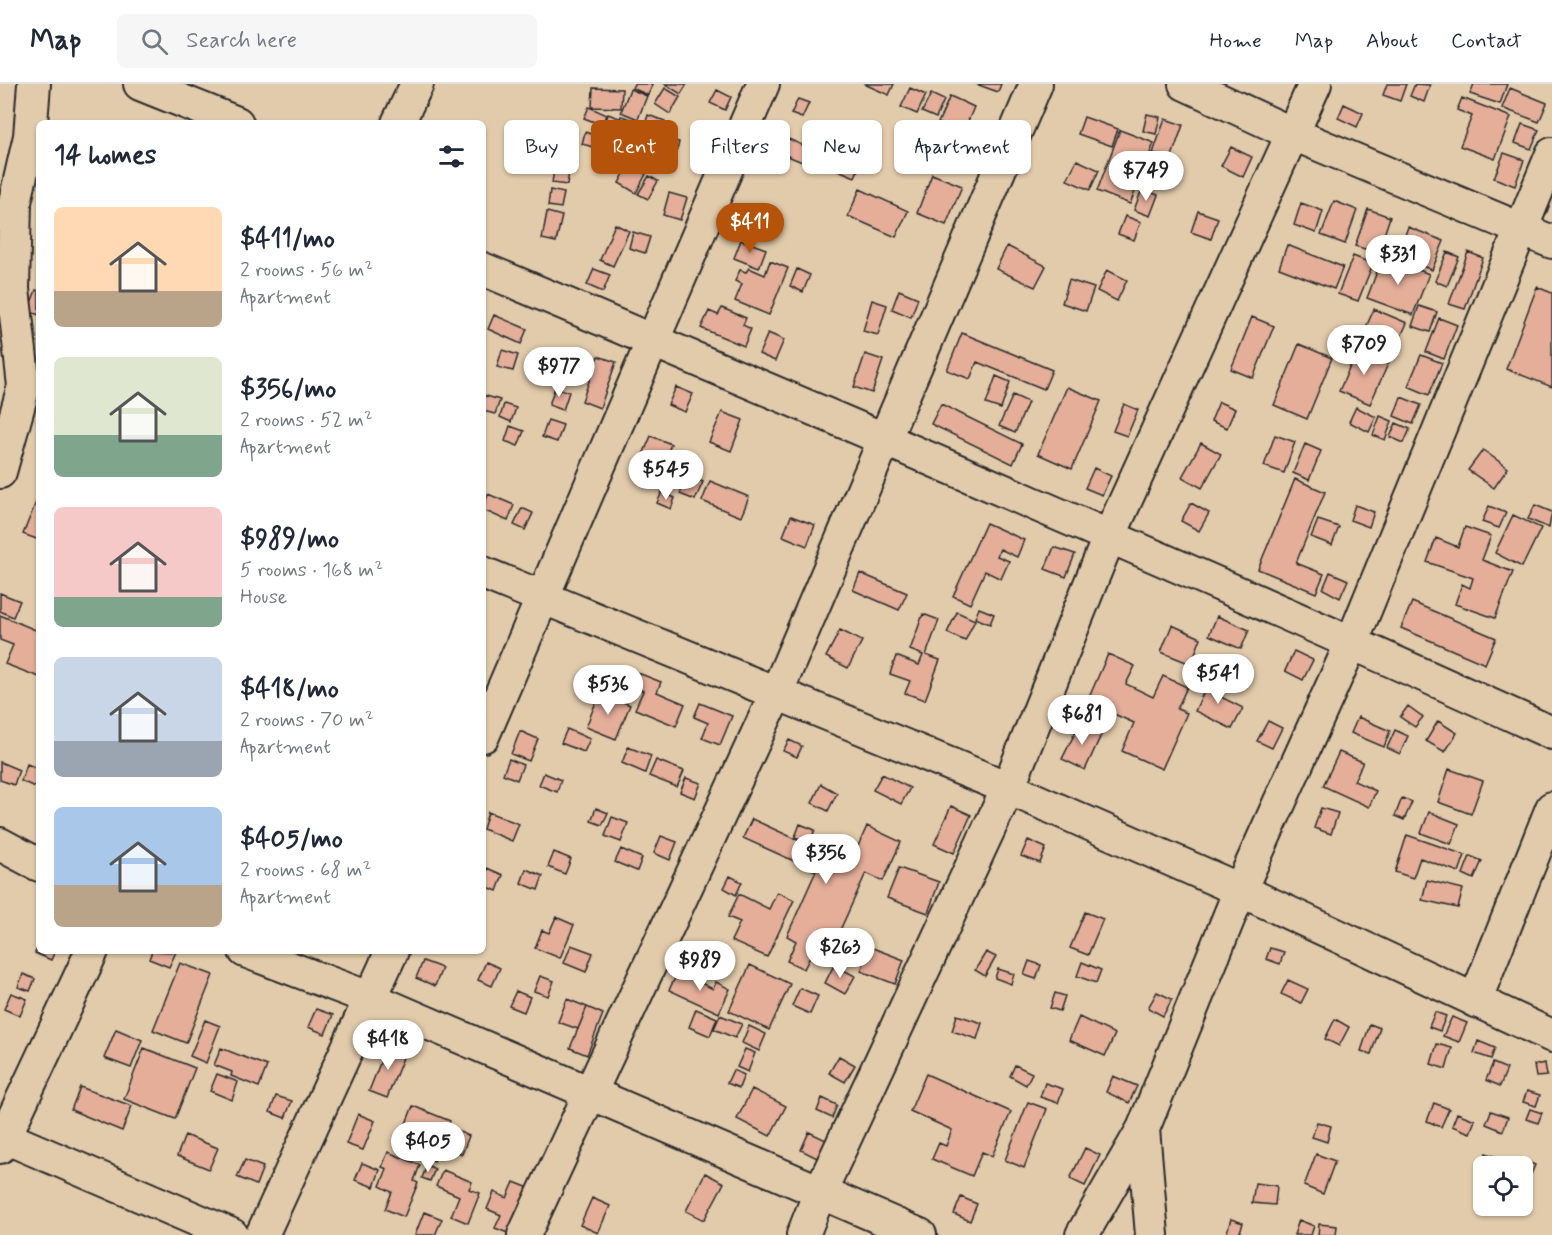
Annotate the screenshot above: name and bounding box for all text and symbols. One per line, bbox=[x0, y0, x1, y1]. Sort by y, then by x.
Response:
search box bbox=[117, 14, 537, 68]
text: Map bbox=[30, 23, 81, 60]
icon: search bbox=[138, 25, 171, 58]
text: Search here bbox=[186, 27, 297, 55]
text: Home bbox=[1210, 27, 1262, 55]
text: Map bbox=[1295, 27, 1333, 55]
text: About bbox=[1366, 27, 1418, 55]
text: Contact bbox=[1451, 27, 1522, 55]
chip: Buy bbox=[504, 120, 579, 174]
chip: Rent bbox=[591, 120, 678, 174]
chip: Filters bbox=[690, 120, 790, 174]
chip: New bbox=[802, 120, 882, 174]
chip: Apartment bbox=[894, 120, 1031, 174]
text: 14 homes bbox=[54, 139, 156, 173]
icon: filters bbox=[435, 140, 468, 173]
pin: $749 bbox=[1110, 151, 1182, 202]
text: $749 bbox=[1123, 157, 1169, 184]
pin: $411 bbox=[714, 203, 786, 254]
text: $411 bbox=[730, 209, 770, 236]
text: $411/mo bbox=[240, 223, 335, 257]
icon: home bbox=[102, 231, 174, 303]
pin: $331 bbox=[1362, 235, 1434, 286]
text: $331 bbox=[1379, 241, 1417, 268]
text: 2 rooms · 56 m² bbox=[240, 257, 373, 284]
text: Apartment bbox=[240, 284, 331, 311]
pin: $709 bbox=[1328, 325, 1400, 376]
text: $709 bbox=[1341, 331, 1387, 358]
pin: $977 bbox=[523, 347, 595, 398]
text: $977 bbox=[538, 353, 580, 380]
text: $356/mo bbox=[240, 373, 336, 407]
icon: home bbox=[102, 381, 174, 453]
text: 2 rooms · 52 m² bbox=[240, 407, 373, 434]
text: Apartment bbox=[240, 434, 331, 461]
pin: $545 bbox=[630, 450, 702, 501]
text: $545 bbox=[642, 456, 690, 483]
text: $989/mo bbox=[240, 523, 339, 557]
icon: home bbox=[102, 531, 174, 603]
text: 5 rooms · 168 m² bbox=[240, 557, 383, 584]
text: House bbox=[240, 584, 287, 611]
pin: $541 bbox=[1182, 654, 1254, 705]
text: $541 bbox=[1196, 660, 1240, 687]
pin: $536 bbox=[572, 665, 644, 716]
text: $536 bbox=[587, 671, 629, 698]
text: $418/mo bbox=[240, 673, 339, 707]
icon: home bbox=[102, 681, 174, 753]
pin: $681 bbox=[1046, 695, 1118, 746]
text: $681 bbox=[1062, 701, 1102, 728]
text: 2 rooms · 70 m² bbox=[240, 707, 374, 734]
text: Apartment bbox=[240, 734, 331, 761]
text: $405/mo bbox=[240, 823, 343, 857]
icon: home bbox=[102, 831, 174, 903]
pin: $356 bbox=[790, 834, 862, 885]
text: $356 bbox=[806, 840, 846, 867]
text: 2 rooms · 68 m² bbox=[240, 857, 371, 884]
text: Apartment bbox=[240, 884, 331, 911]
pin: $263 bbox=[804, 928, 876, 979]
text: $263 bbox=[820, 934, 860, 961]
pin: $989 bbox=[664, 941, 736, 992]
text: $989 bbox=[678, 947, 722, 974]
pin: $418 bbox=[352, 1020, 424, 1071]
text: $418 bbox=[367, 1026, 409, 1053]
pin: $405 bbox=[392, 1122, 464, 1173]
text: $405 bbox=[405, 1128, 451, 1155]
map controls bbox=[1473, 1156, 1533, 1216]
button: locate bbox=[1473, 1156, 1533, 1216]

